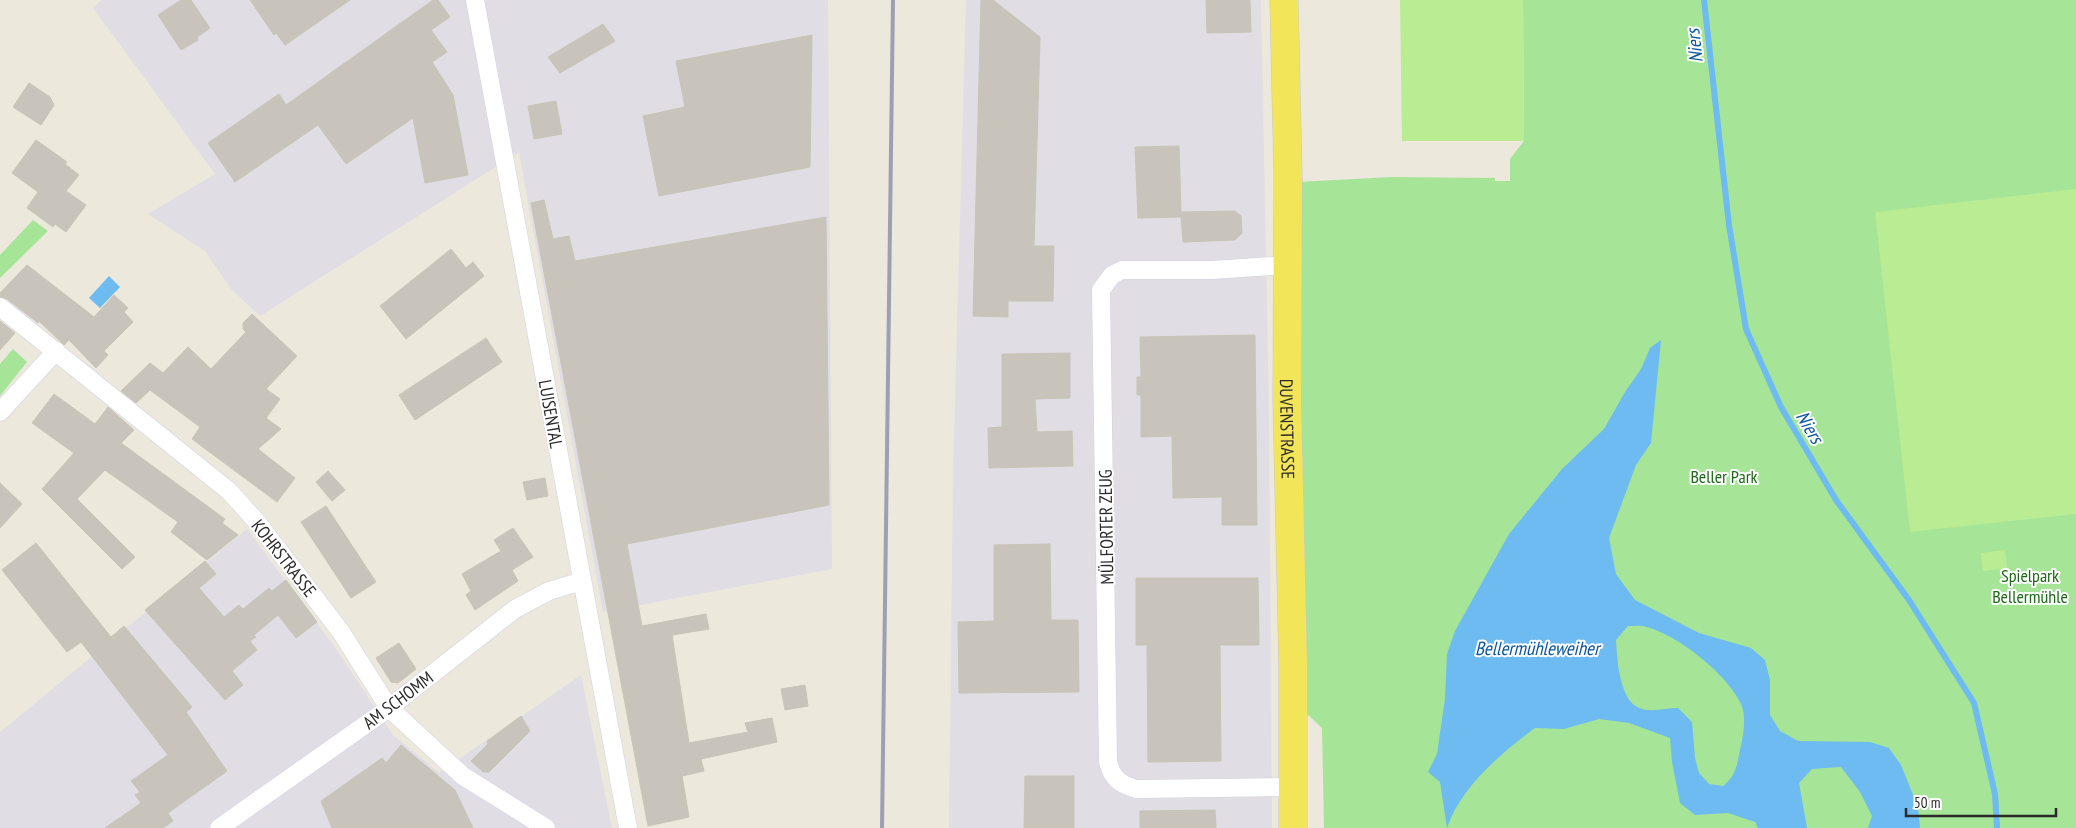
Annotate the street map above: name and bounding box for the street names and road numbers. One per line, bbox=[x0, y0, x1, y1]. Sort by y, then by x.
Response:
street label: LUISENTAL bbox=[534, 378, 568, 451]
street label: DUVENSTRASSE bbox=[1275, 379, 1300, 479]
street label: MÜLFORTER ZEUG bbox=[1093, 469, 1119, 585]
street label: KOHRSTRASSE bbox=[247, 515, 321, 601]
street label: AM SCHOMM bbox=[358, 666, 438, 734]

